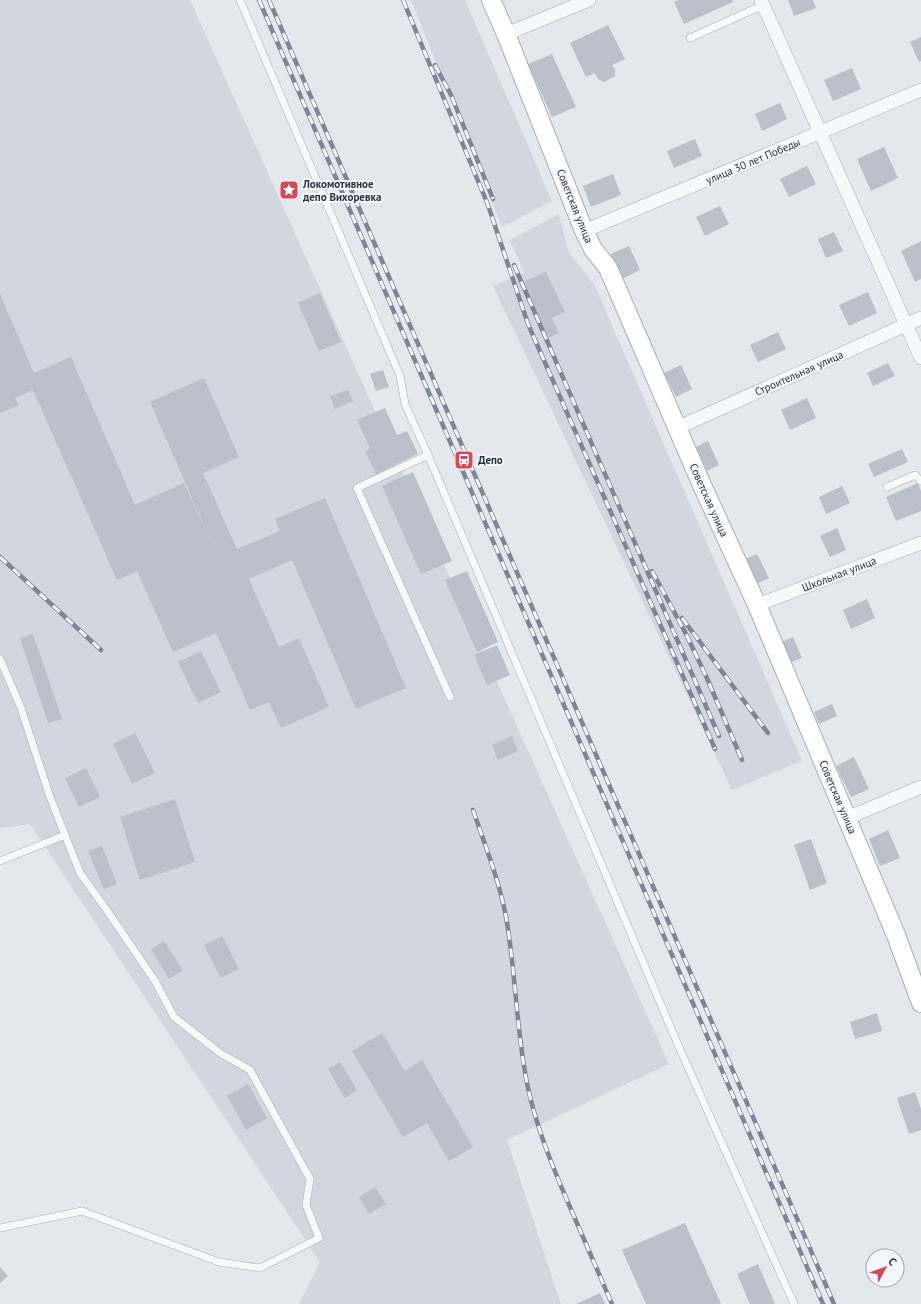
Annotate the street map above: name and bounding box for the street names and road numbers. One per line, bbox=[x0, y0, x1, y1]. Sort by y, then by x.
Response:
street label: улица 30 лет Победы bbox=[704, 135, 802, 187]
street label: Советская улица bbox=[554, 167, 596, 245]
street label: Строительная улица bbox=[752, 347, 846, 399]
street label: Советская улица bbox=[687, 461, 731, 539]
street label: Школьная улица bbox=[800, 553, 878, 595]
street label: Советская улица bbox=[816, 758, 860, 836]

